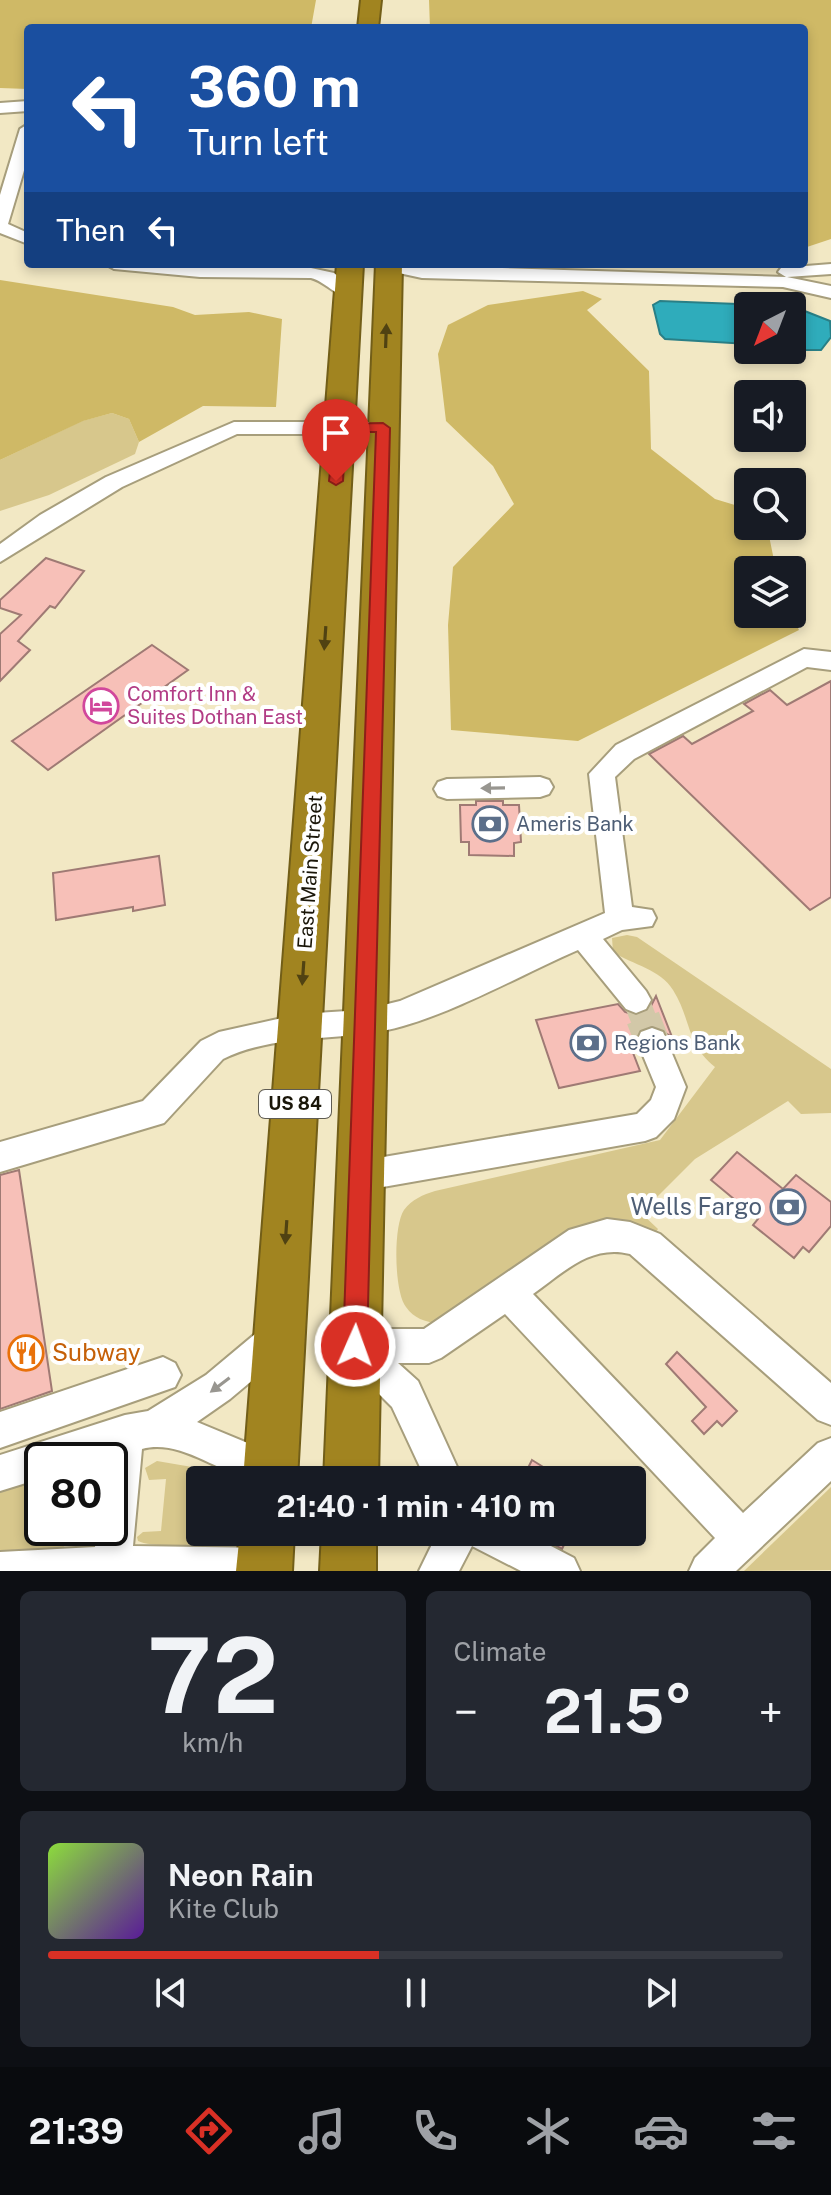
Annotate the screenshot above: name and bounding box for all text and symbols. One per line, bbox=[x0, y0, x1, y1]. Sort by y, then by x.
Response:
text: 360 m bbox=[188, 54, 361, 120]
icon: left bbox=[56, 56, 160, 160]
text: Turn left bbox=[188, 121, 329, 163]
icon: left bbox=[141, 208, 185, 252]
text: Then bbox=[56, 212, 125, 248]
north arrow bbox=[734, 292, 806, 364]
map controls bbox=[734, 292, 806, 628]
one-way arrow bbox=[380, 323, 393, 348]
button: sound bbox=[734, 380, 806, 452]
pin bbox=[302, 399, 370, 481]
icon: arrive bbox=[314, 411, 358, 455]
button: search bbox=[734, 468, 806, 540]
button: layers bbox=[734, 556, 806, 628]
one-way arrow bbox=[318, 626, 331, 651]
place label: Comfort Inn & Suites Dothan East bbox=[127, 682, 303, 729]
hotel icon: Comfort Inn & Suites Dothan East bbox=[82, 687, 120, 725]
one-way arrow bbox=[480, 781, 505, 794]
street label: East Main Street bbox=[293, 794, 327, 950]
bank icon: Ameris Bank bbox=[471, 805, 509, 843]
place label: Ameris Bank bbox=[516, 812, 634, 836]
one-way arrow bbox=[297, 961, 310, 986]
bank icon: Regions Bank bbox=[569, 1024, 607, 1062]
place label: Regions Bank bbox=[614, 1031, 741, 1055]
road number: US 84 bbox=[259, 1090, 331, 1118]
bank icon: Wells Fargo bbox=[769, 1188, 807, 1226]
place label: Wells Fargo bbox=[630, 1192, 762, 1220]
one-way arrow bbox=[279, 1220, 292, 1245]
position arrow bbox=[313, 1304, 397, 1388]
restaurant icon: Subway bbox=[7, 1334, 45, 1372]
place label: Subway bbox=[52, 1338, 141, 1366]
one-way arrow bbox=[210, 1376, 230, 1392]
speed limit sign: 80 bbox=[24, 1442, 128, 1546]
text: 21:40 · 1 min · 410 m bbox=[276, 1488, 556, 1524]
text: 72 bbox=[147, 1614, 278, 1736]
text: Climate bbox=[454, 1636, 547, 1667]
text: 21.5° bbox=[544, 1676, 693, 1747]
text: − bbox=[454, 1686, 478, 1738]
text: + bbox=[759, 1686, 783, 1738]
text: km/h bbox=[182, 1727, 243, 1758]
text: Neon Rain bbox=[168, 1857, 314, 1893]
text: Kite Club bbox=[168, 1893, 279, 1924]
icon: previous bbox=[149, 1971, 193, 2015]
icon: pause bbox=[394, 1971, 438, 2015]
icon: next bbox=[639, 1971, 683, 2015]
icon: directions bbox=[181, 2103, 237, 2159]
icon: music bbox=[294, 2103, 350, 2159]
icon: phone bbox=[407, 2103, 463, 2159]
icon: climate bbox=[520, 2103, 576, 2159]
icon: car bbox=[633, 2103, 689, 2159]
icon: filters bbox=[746, 2103, 802, 2159]
text: 21:39 bbox=[29, 2110, 124, 2152]

